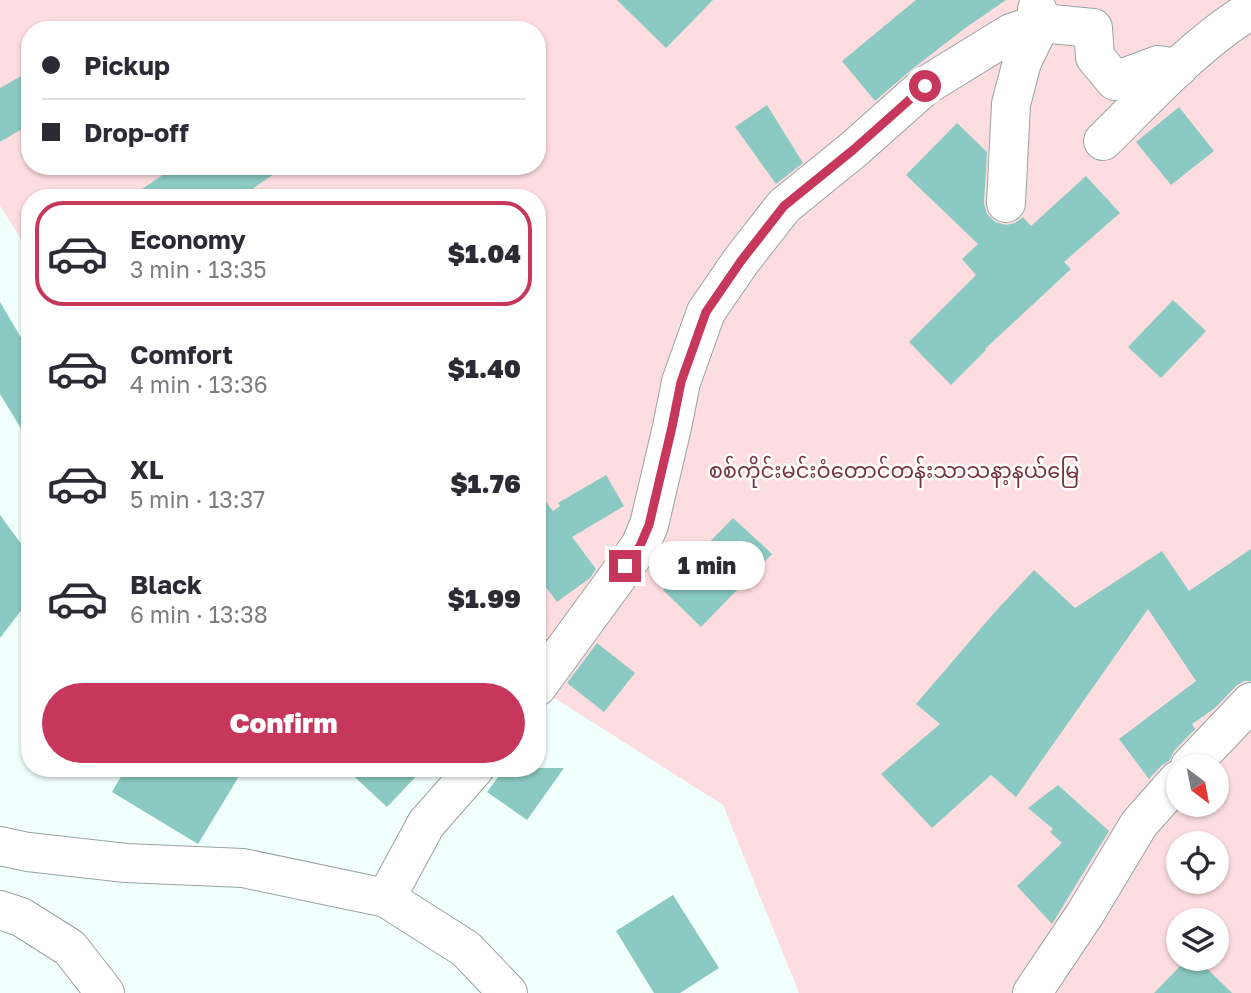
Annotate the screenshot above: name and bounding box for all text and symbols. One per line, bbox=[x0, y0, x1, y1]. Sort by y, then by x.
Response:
text: Pickup bbox=[84, 50, 170, 81]
route start bbox=[909, 70, 941, 102]
text: Drop-off bbox=[84, 117, 189, 148]
icon: car bbox=[46, 222, 109, 285]
text: Economy bbox=[130, 224, 246, 255]
text: $1.04 bbox=[448, 238, 521, 269]
text: 3 min · 13:35 bbox=[130, 255, 267, 283]
icon: car bbox=[46, 337, 109, 400]
text: Comfort bbox=[130, 339, 233, 370]
text: $1.40 bbox=[448, 353, 521, 384]
text: 4 min · 13:36 bbox=[130, 370, 268, 398]
icon: car bbox=[46, 452, 109, 515]
text: XL bbox=[130, 454, 164, 485]
park label: စစ်ကိုင်းမင်းဝံတောင်တန်းသာသနာ့နယ်မြေ bbox=[709, 455, 1079, 488]
text: $1.76 bbox=[450, 468, 521, 499]
text: 5 min · 13:37 bbox=[130, 485, 265, 513]
callout: 1 min bbox=[650, 542, 765, 590]
route end bbox=[609, 550, 641, 582]
text: 1 min bbox=[678, 551, 736, 579]
icon: car bbox=[46, 567, 109, 630]
text: Black bbox=[130, 569, 202, 600]
text: $1.99 bbox=[447, 583, 521, 614]
text: 6 min · 13:38 bbox=[130, 600, 268, 628]
button: Confirm bbox=[42, 683, 525, 763]
north arrow bbox=[1166, 754, 1228, 817]
map controls bbox=[1166, 754, 1229, 971]
button: locate bbox=[1166, 831, 1229, 894]
button: layers bbox=[1166, 908, 1229, 971]

